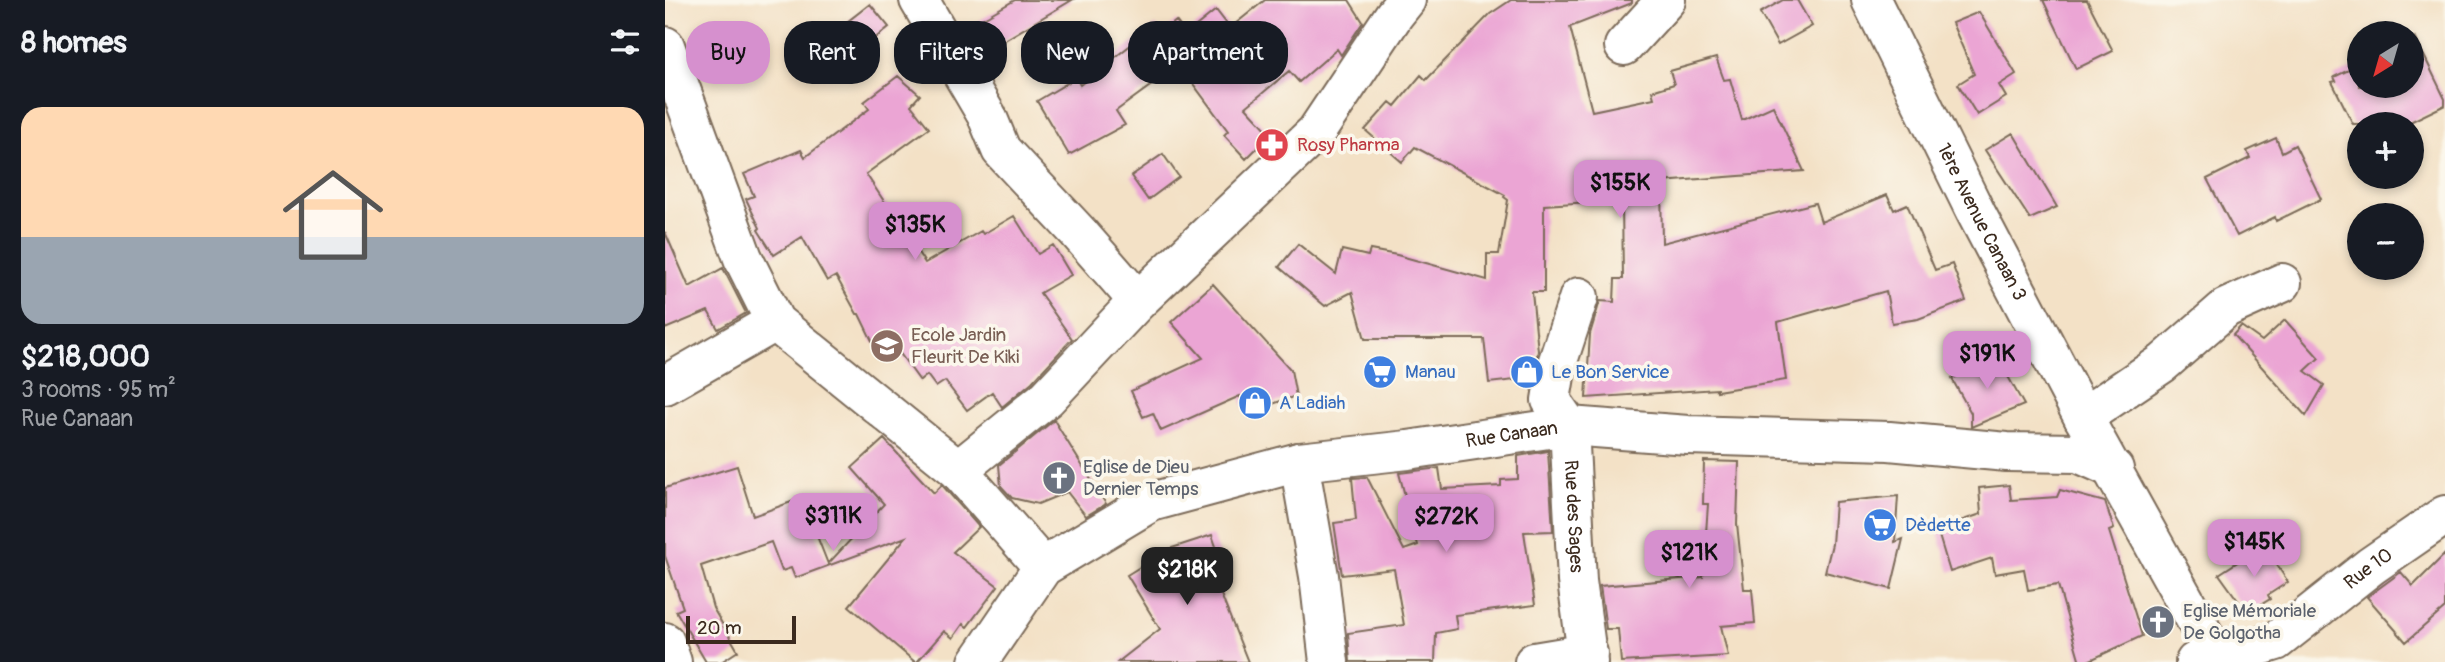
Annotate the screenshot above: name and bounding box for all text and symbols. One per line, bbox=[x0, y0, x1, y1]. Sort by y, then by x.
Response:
chip: Buy bbox=[686, 21, 770, 84]
chip: Rent bbox=[784, 21, 880, 84]
chip: Filters bbox=[894, 21, 1007, 84]
chip: New bbox=[1021, 21, 1114, 84]
chip: Apartment bbox=[1128, 21, 1288, 84]
north arrow bbox=[2347, 21, 2424, 98]
map controls bbox=[2347, 21, 2424, 280]
icon: filters bbox=[606, 23, 644, 61]
text: 8 homes bbox=[21, 24, 127, 61]
button: + bbox=[2347, 112, 2424, 189]
pharmacy icon: Rosy Pharma bbox=[1253, 126, 1291, 164]
place label: Rosy Pharma bbox=[1297, 133, 1400, 157]
street label: 1ère Avenue Canaan 3 bbox=[1932, 139, 2032, 305]
icon: home bbox=[270, 152, 396, 278]
pin: $155K bbox=[1571, 160, 1669, 220]
text: $155K bbox=[1590, 168, 1650, 197]
pin: $135K bbox=[866, 202, 964, 262]
button: − bbox=[2347, 203, 2424, 280]
text: $135K bbox=[885, 210, 945, 239]
place label: Ecole Jardin Fleurit De Kiki bbox=[911, 323, 1019, 369]
school or university icon: Ecole Jardin Fleurit De Kiki bbox=[868, 327, 906, 365]
pin: $191K bbox=[1938, 332, 2036, 391]
text: $218,000 bbox=[21, 338, 150, 375]
text: $191K bbox=[1959, 339, 2015, 368]
supermarket icon: Manau bbox=[1361, 353, 1399, 391]
shop icon: Le Bon Service bbox=[1508, 353, 1546, 391]
place label: Manau bbox=[1405, 360, 1456, 384]
place label: Le Bon Service bbox=[1551, 360, 1670, 384]
text: 3 rooms · 95 m² bbox=[21, 375, 176, 404]
shop icon: A Ladiah bbox=[1236, 384, 1274, 422]
place label: A Ladiah bbox=[1279, 391, 1346, 415]
text: Rue Canaan bbox=[21, 404, 133, 433]
street label: Rue Canaan bbox=[1464, 416, 1559, 453]
place label: Eglise de Dieu Dernier Temps bbox=[1083, 455, 1199, 501]
church icon: Eglise de Dieu Dernier Temps bbox=[1040, 459, 1078, 497]
street label: Rue des Sages bbox=[1559, 459, 1589, 574]
pin: $311K bbox=[784, 494, 882, 553]
pin: $272K bbox=[1397, 494, 1495, 554]
text: $311K bbox=[804, 501, 862, 530]
text: $272K bbox=[1414, 502, 1478, 531]
supermarket icon: Dèdette bbox=[1861, 506, 1899, 544]
place label: Dèdette bbox=[1905, 513, 1971, 537]
pin: $145K bbox=[2205, 520, 2303, 579]
text: $145K bbox=[2223, 527, 2285, 556]
pin: $121K bbox=[1640, 530, 1738, 590]
text: $121K bbox=[1660, 538, 1718, 567]
street label: Rue 10 bbox=[2339, 543, 2397, 595]
pin: $218K bbox=[1138, 548, 1236, 607]
text: $218K bbox=[1157, 555, 1217, 584]
place label: Eglise Mémoriale De Golgotha bbox=[2183, 599, 2317, 645]
church icon: Eglise Mémoriale De Golgotha bbox=[2139, 603, 2177, 641]
scale bar bbox=[686, 613, 796, 645]
text: 20 m bbox=[697, 616, 742, 640]

